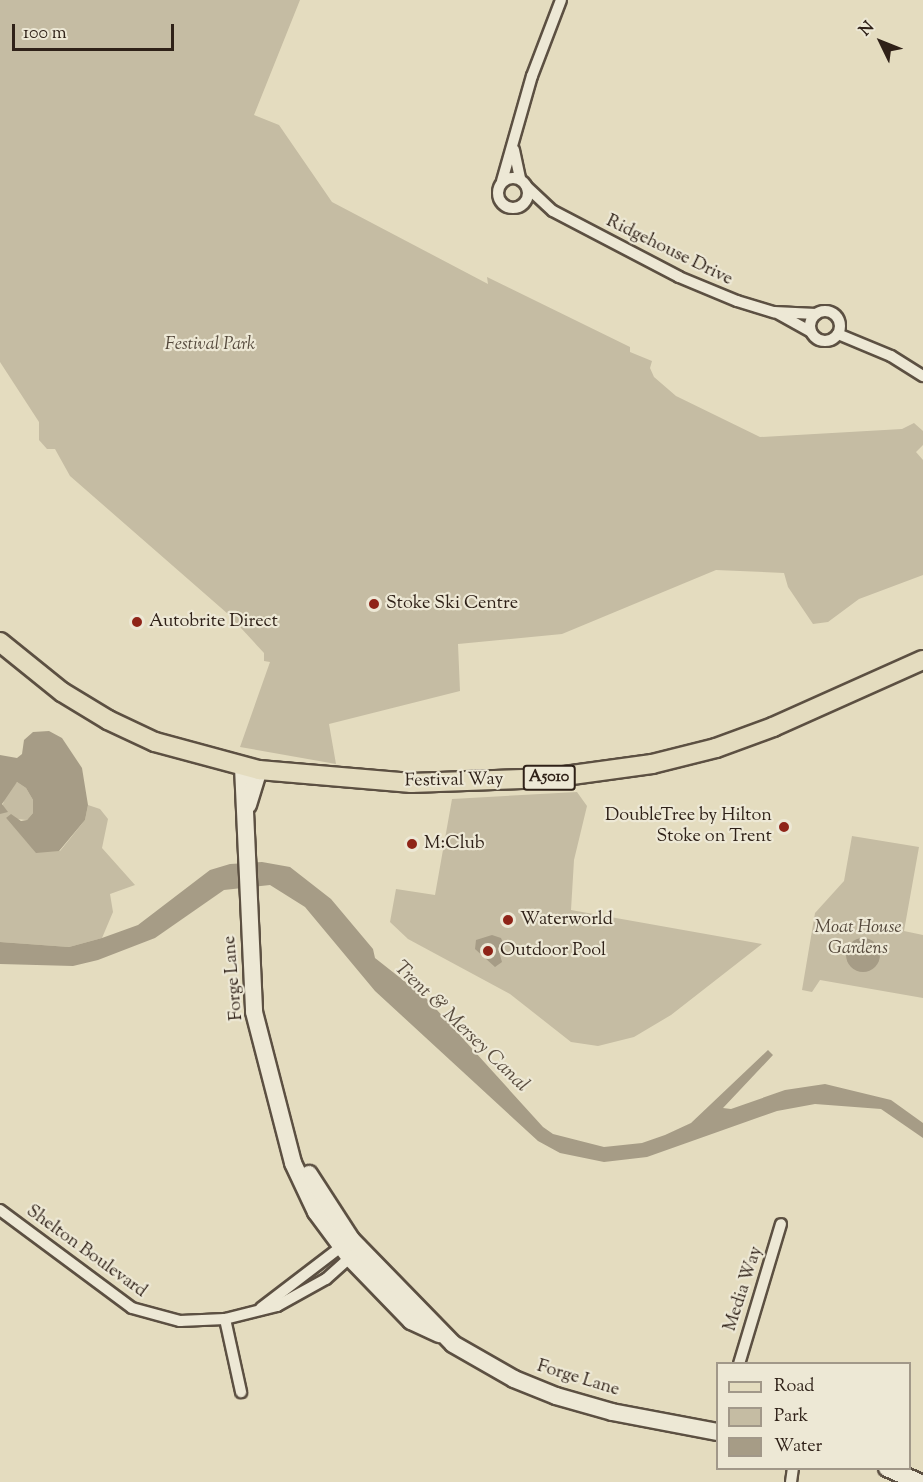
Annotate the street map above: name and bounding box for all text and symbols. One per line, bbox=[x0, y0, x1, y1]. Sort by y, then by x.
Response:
scale bar bbox=[15, 12, 177, 50]
north arrow bbox=[851, 12, 911, 72]
text: N bbox=[855, 17, 880, 42]
text: 100 m bbox=[23, 21, 67, 47]
street label: Ridgehouse Drive bbox=[602, 211, 736, 291]
park label: Festival Park bbox=[165, 334, 255, 356]
place label: Stoke Ski Centre bbox=[386, 593, 518, 615]
marker: Stoke Ski Centre bbox=[367, 597, 381, 611]
place label: Autobrite Direct bbox=[149, 611, 278, 633]
marker: Autobrite Direct bbox=[130, 615, 144, 629]
road number: A5010 bbox=[522, 765, 576, 791]
street label: Festival Way bbox=[404, 769, 504, 793]
place label: DoubleTree by Hilton Stoke on Trent bbox=[605, 806, 772, 848]
marker: DoubleTree by Hilton Stoke on Trent bbox=[777, 820, 791, 834]
place label: M:Club bbox=[424, 833, 485, 855]
marker: M:Club bbox=[405, 837, 419, 851]
place label: Waterworld bbox=[520, 909, 613, 931]
marker: Waterworld bbox=[501, 913, 515, 927]
park label: Moat House Gardens bbox=[815, 918, 901, 960]
street label: Forge Lane bbox=[220, 935, 248, 1021]
place label: Outdoor Pool bbox=[500, 940, 606, 962]
marker: Outdoor Pool bbox=[481, 944, 495, 958]
water label: Trent & Mersey Canal bbox=[388, 956, 534, 1098]
street label: Shelton Boulevard bbox=[22, 1201, 150, 1303]
street label: Media Way bbox=[720, 1244, 768, 1334]
street label: Forge Lane bbox=[534, 1356, 622, 1402]
legend bbox=[716, 1362, 911, 1470]
text: Road bbox=[774, 1374, 814, 1400]
text: Park bbox=[774, 1404, 808, 1430]
text: Water bbox=[774, 1434, 822, 1460]

